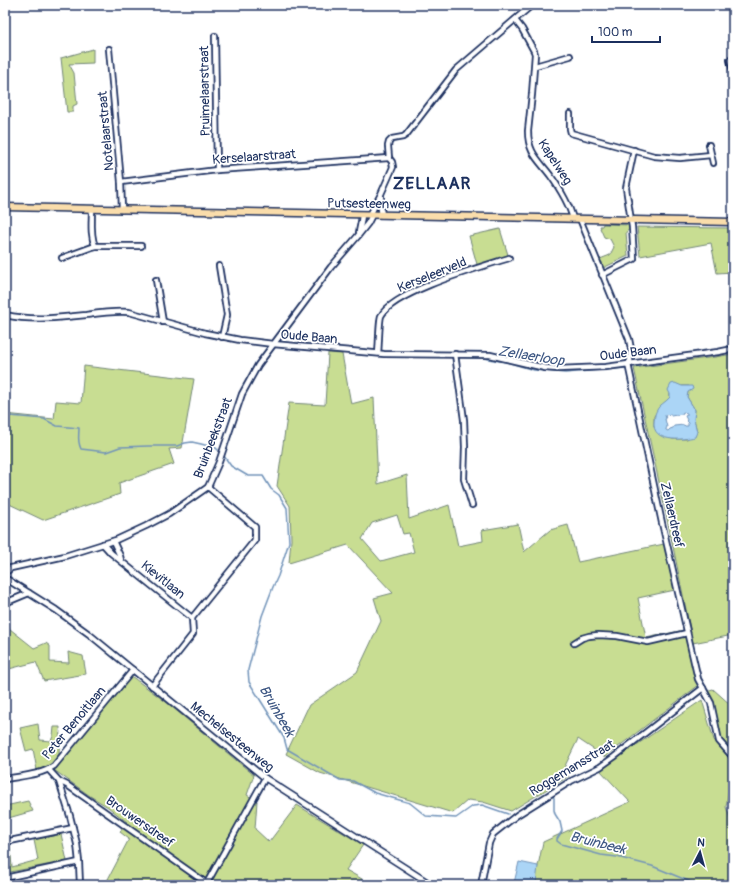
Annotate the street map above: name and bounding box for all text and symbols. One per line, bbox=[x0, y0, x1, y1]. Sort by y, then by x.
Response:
scale bar bbox=[592, 18, 660, 44]
text: 100 m bbox=[598, 25, 633, 40]
street label: Pruimelaarstraat bbox=[196, 45, 214, 136]
street label: Notelaarstraat bbox=[94, 90, 117, 171]
street label: Kapelweg bbox=[534, 136, 576, 188]
street label: Kerselaarstraat bbox=[212, 146, 297, 168]
district label: ZELLAAR bbox=[393, 173, 471, 194]
street label: Putsesteenweg bbox=[327, 195, 412, 213]
street label: Kerseleerveld bbox=[395, 254, 469, 296]
street label: Oude Baan bbox=[280, 327, 338, 347]
water label: Zellaerloop bbox=[497, 342, 567, 370]
street label: Oude Baan bbox=[599, 342, 657, 364]
street label: Bruinbeekstraat bbox=[190, 395, 236, 481]
street label: Zellaerdreef bbox=[657, 480, 688, 550]
street label: Kievitlaan bbox=[138, 557, 188, 603]
water label: Bruinbeek bbox=[255, 682, 299, 741]
street label: Peter Benoitlaan bbox=[39, 683, 109, 763]
street label: Mechelsesteenweg bbox=[187, 698, 277, 776]
street label: Roggemansstraat bbox=[526, 736, 618, 800]
street label: Brouwersdreef bbox=[103, 793, 178, 852]
water label: Bruinbeek bbox=[568, 828, 629, 858]
north arrow bbox=[680, 832, 720, 872]
text: N bbox=[697, 836, 706, 849]

